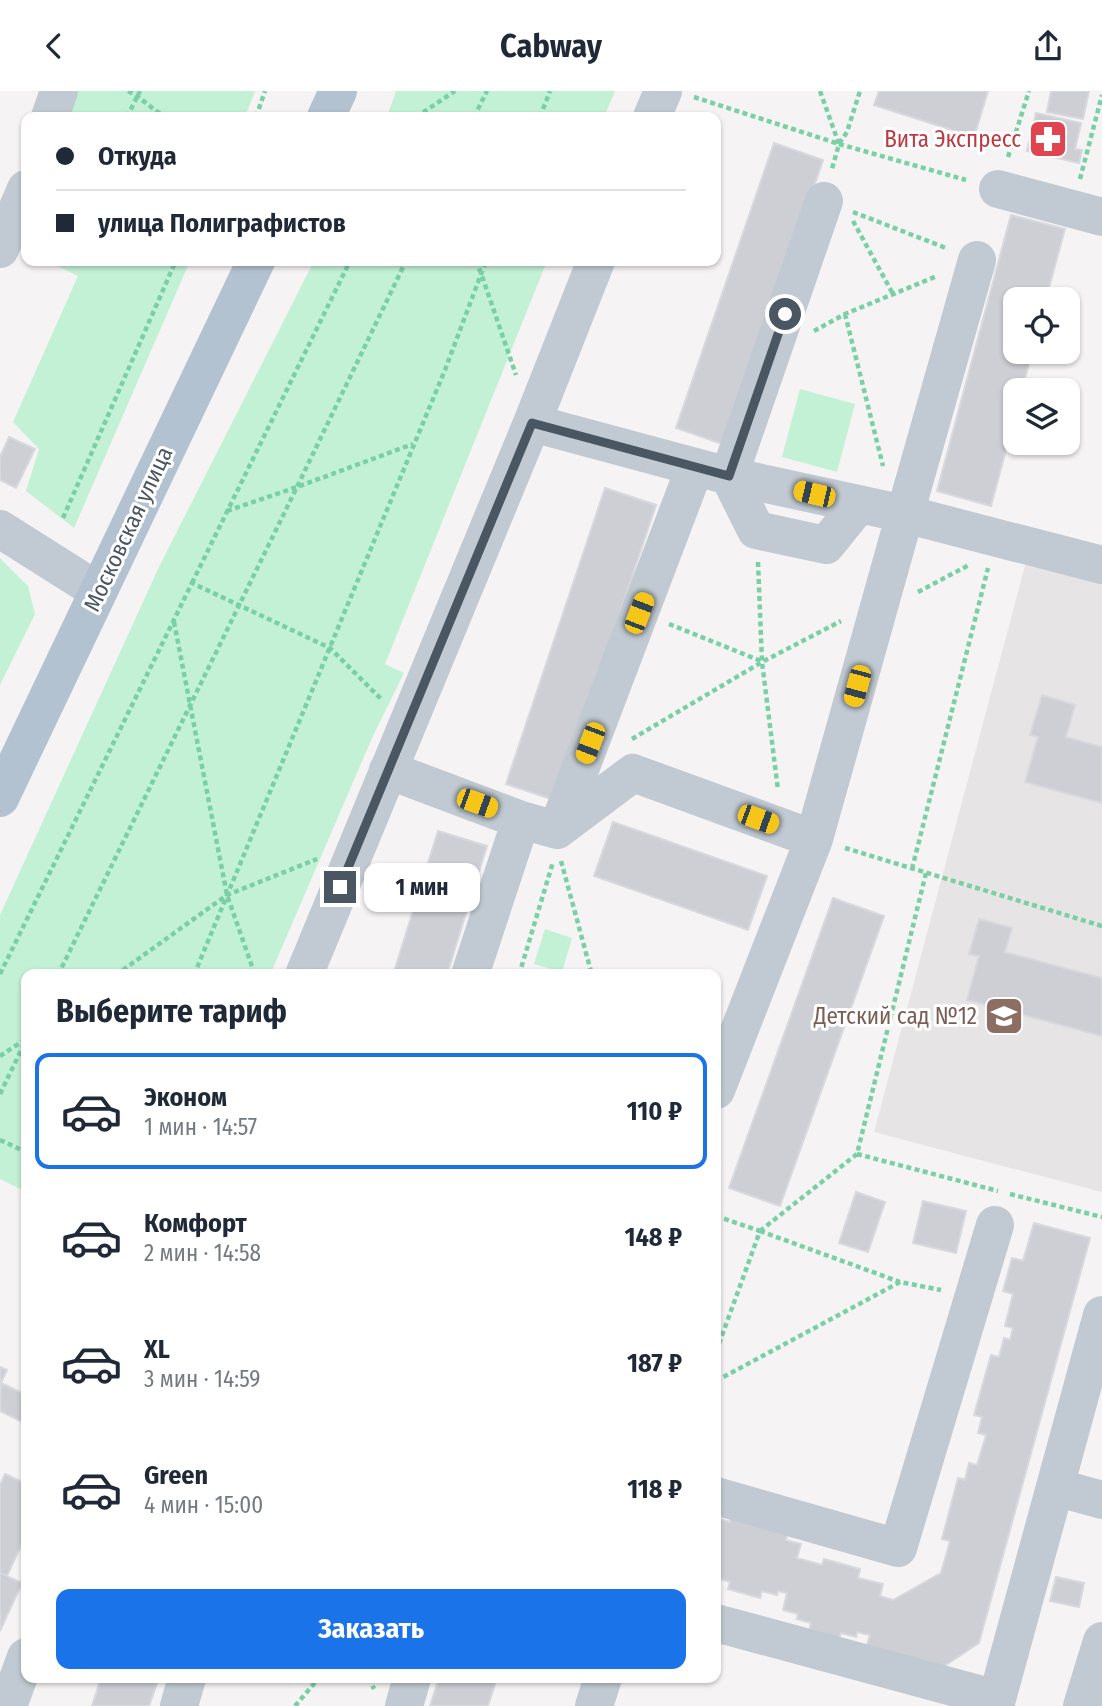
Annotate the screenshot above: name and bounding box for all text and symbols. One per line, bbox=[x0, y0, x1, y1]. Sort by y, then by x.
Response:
icon: back bbox=[35, 27, 73, 65]
text: Cabway bbox=[500, 27, 602, 65]
icon: share bbox=[1029, 27, 1067, 65]
pharmacy icon: Вита Экспресс bbox=[1027, 118, 1069, 160]
place label: Вита Экспресс bbox=[884, 125, 1021, 153]
text: Откуда bbox=[98, 141, 177, 172]
text: улица Полиграфистов bbox=[98, 208, 346, 239]
map controls bbox=[1003, 287, 1080, 455]
button: locate bbox=[1003, 287, 1080, 364]
route start bbox=[769, 298, 801, 330]
button: layers bbox=[1003, 378, 1080, 455]
street label: Московская улица bbox=[78, 442, 178, 616]
car bbox=[792, 479, 837, 509]
car bbox=[622, 590, 657, 636]
car bbox=[842, 663, 873, 709]
car bbox=[573, 720, 608, 766]
car bbox=[454, 786, 501, 820]
car bbox=[735, 802, 782, 836]
callout: 1 мин bbox=[364, 863, 480, 911]
route end bbox=[324, 871, 356, 903]
text: 1 мин bbox=[395, 873, 449, 901]
text: Выберите тариф bbox=[56, 992, 287, 1030]
school or university icon: Детский сад №12 bbox=[983, 995, 1025, 1037]
place label: Детский сад №12 bbox=[813, 1002, 977, 1030]
icon: car bbox=[60, 1080, 123, 1143]
text: Эконом bbox=[144, 1082, 227, 1113]
text: 110 ₽ bbox=[627, 1096, 682, 1127]
text: 1 мин · 14:57 bbox=[144, 1113, 257, 1141]
icon: car bbox=[60, 1206, 123, 1269]
text: Комфорт bbox=[144, 1208, 247, 1239]
text: 148 ₽ bbox=[624, 1222, 682, 1253]
text: 2 мин · 14:58 bbox=[144, 1239, 261, 1267]
icon: car bbox=[60, 1332, 123, 1395]
text: XL bbox=[144, 1334, 170, 1365]
text: 187 ₽ bbox=[627, 1348, 682, 1379]
text: 3 мин · 14:59 bbox=[144, 1365, 261, 1393]
icon: car bbox=[60, 1458, 123, 1521]
text: Green bbox=[144, 1460, 208, 1491]
text: 118 ₽ bbox=[627, 1474, 682, 1505]
text: 4 мин · 15:00 bbox=[144, 1491, 263, 1519]
button: Заказать bbox=[56, 1589, 686, 1669]

